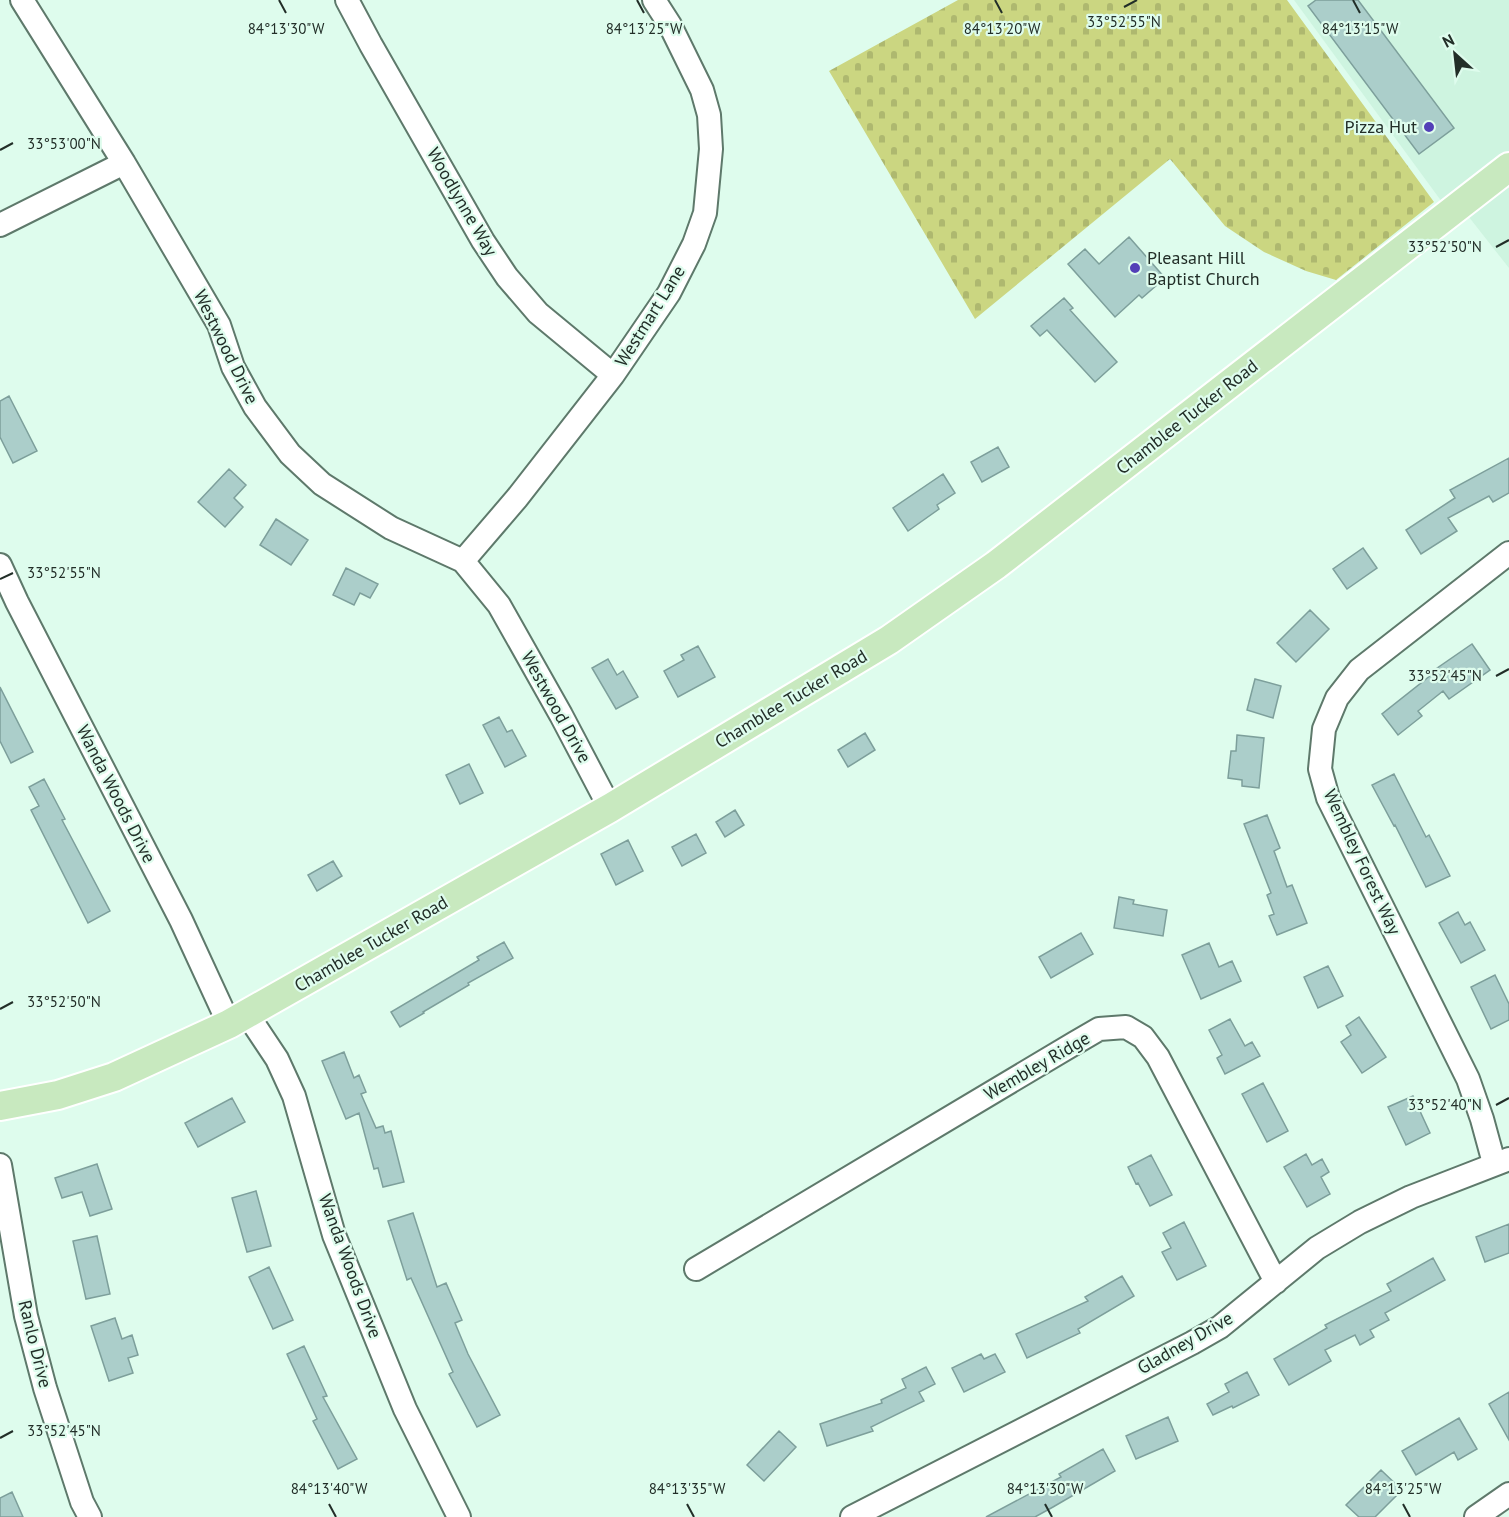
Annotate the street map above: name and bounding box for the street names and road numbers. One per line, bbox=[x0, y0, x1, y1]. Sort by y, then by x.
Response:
street label: Woodlynne Way bbox=[422, 143, 503, 261]
street label: Westmart Lane bbox=[609, 261, 690, 371]
street label: Westwood Drive bbox=[189, 286, 264, 408]
street label: Chamblee Tucker Road bbox=[1111, 354, 1262, 479]
street label: Chamblee Tucker Road bbox=[710, 644, 871, 753]
street label: Westwood Drive bbox=[516, 647, 597, 767]
street label: Wanda Woods Drive bbox=[72, 721, 161, 867]
street label: Wembley Forest Way bbox=[1319, 785, 1407, 939]
street label: Chamblee Tucker Road bbox=[290, 890, 452, 997]
street label: Wembley Ridge bbox=[980, 1026, 1094, 1105]
street label: Wanda Woods Drive bbox=[314, 1191, 387, 1341]
street label: Ranlo Drive bbox=[14, 1298, 57, 1390]
street label: Gladney Drive bbox=[1133, 1306, 1237, 1379]

